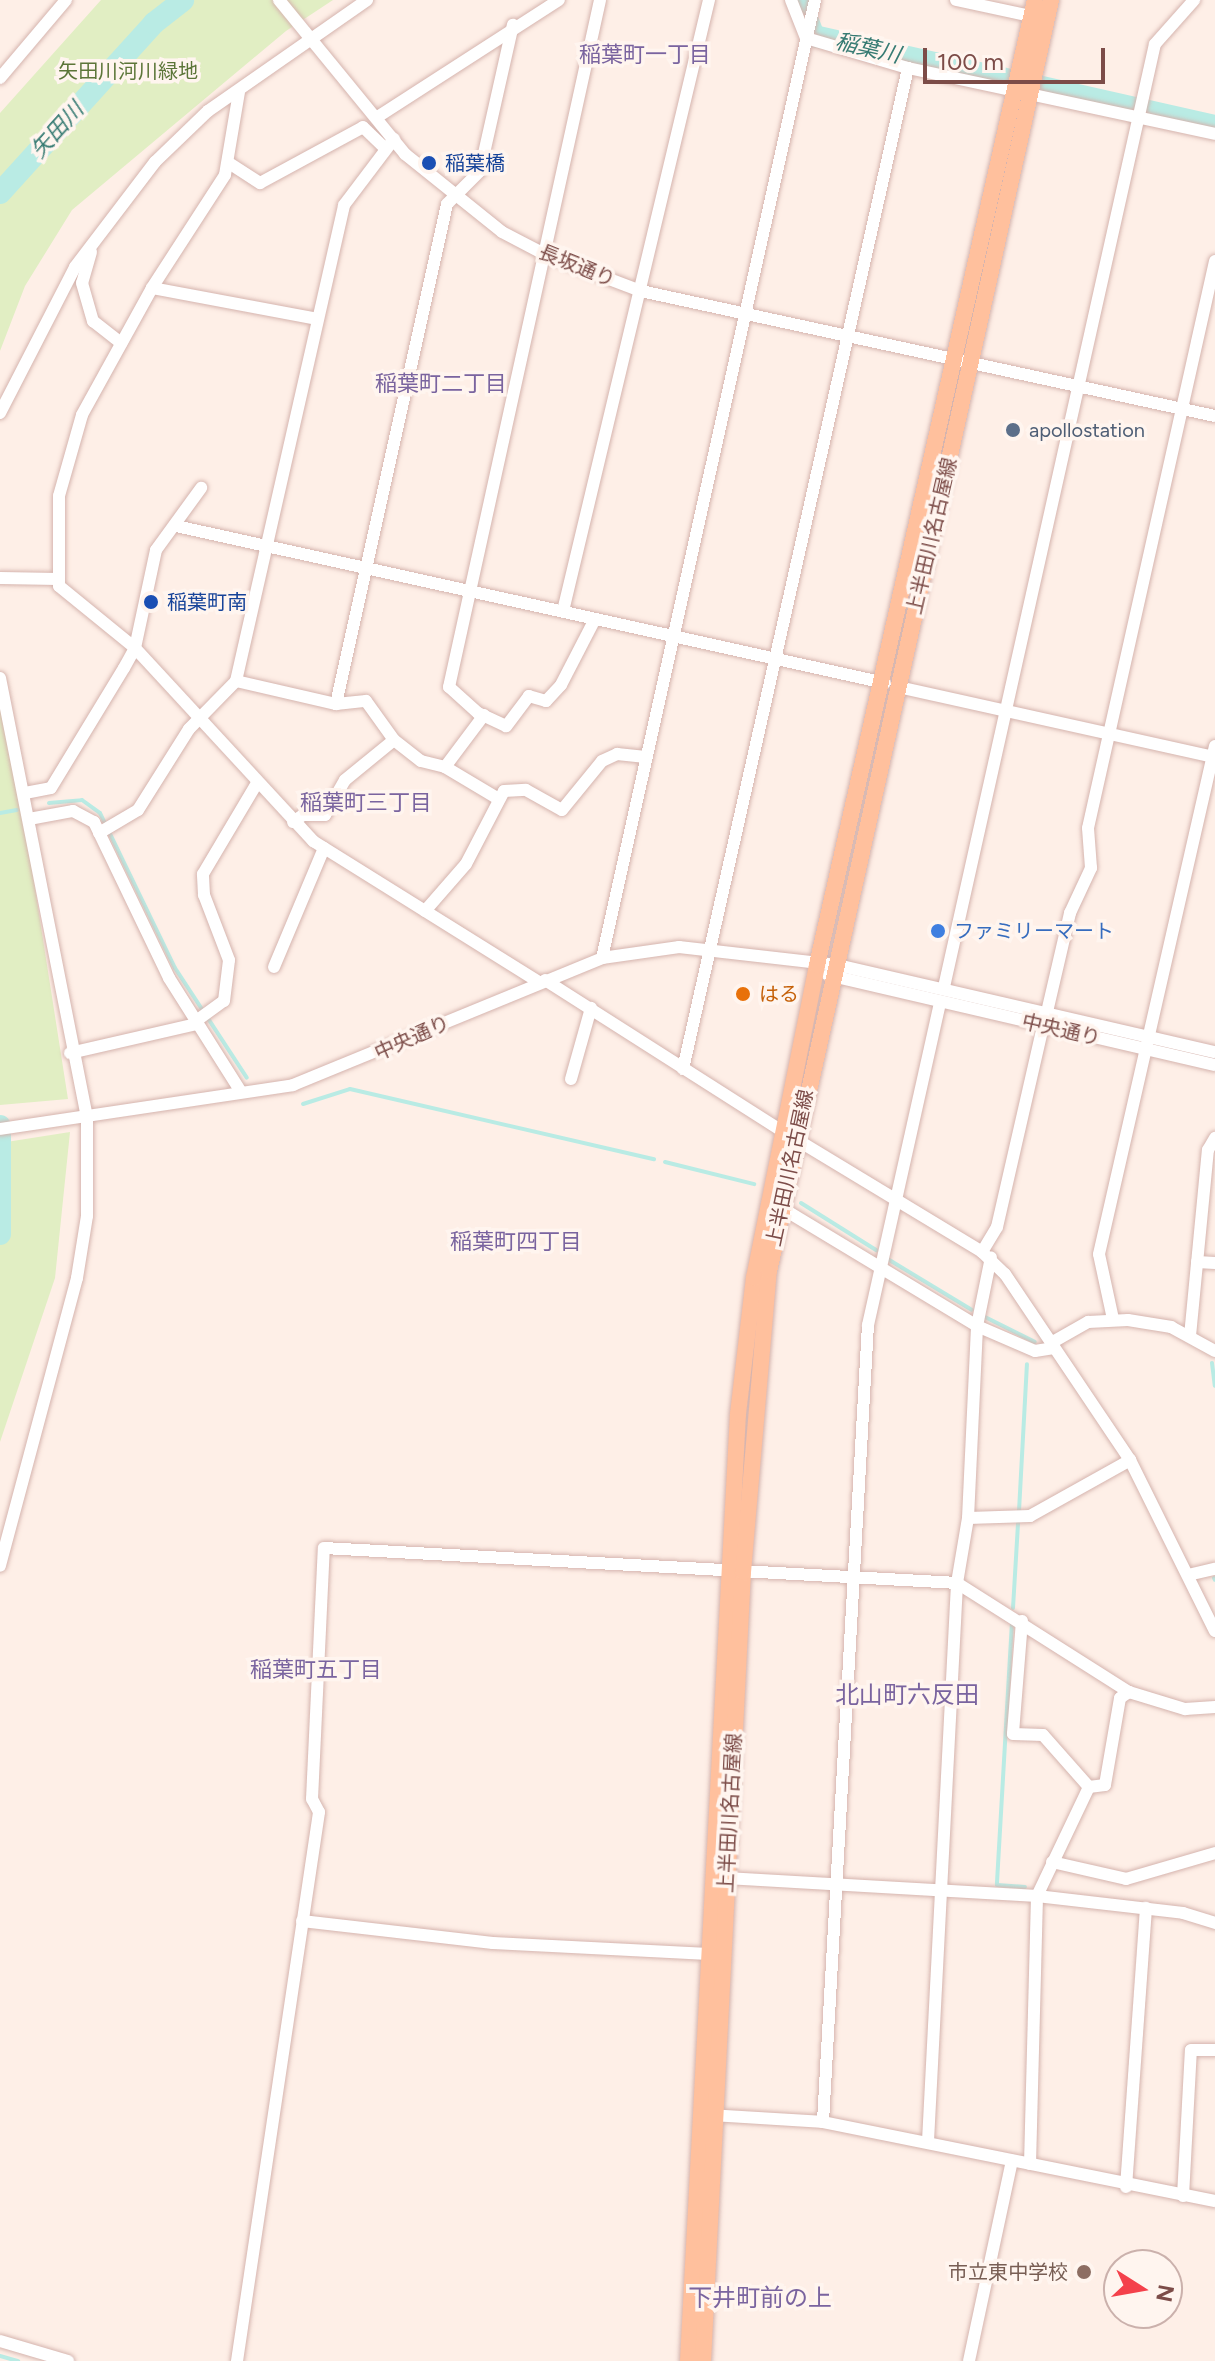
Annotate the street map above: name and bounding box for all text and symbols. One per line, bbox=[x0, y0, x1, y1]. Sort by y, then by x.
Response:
water label: 稲葉川 bbox=[833, 28, 903, 68]
scale bar bbox=[927, 32, 1109, 82]
district label: 稲葉町一丁目 bbox=[579, 42, 711, 68]
text: 100 m bbox=[937, 47, 1004, 76]
park label: 矢田川河川緑地 bbox=[58, 59, 198, 83]
water label: 矢田川 bbox=[25, 97, 89, 163]
place label: 稲葉橋 bbox=[445, 151, 505, 175]
marker: 稲葉橋 bbox=[420, 154, 438, 172]
street label: 長坂通り bbox=[535, 240, 619, 292]
district label: 稲葉町二丁目 bbox=[375, 371, 507, 397]
place label: apollostation bbox=[1029, 418, 1145, 442]
marker: apollostation bbox=[1004, 421, 1022, 439]
street label: 上半田川名古屋線 bbox=[902, 455, 962, 617]
place label: 稲葉町南 bbox=[167, 590, 247, 614]
marker: 稲葉町南 bbox=[142, 593, 160, 611]
district label: 稲葉町三丁目 bbox=[300, 790, 432, 816]
place label: ファミリーマート bbox=[954, 919, 1114, 943]
marker: ファミリーマート bbox=[929, 922, 947, 940]
place label: はる bbox=[759, 982, 799, 1006]
marker: はる bbox=[734, 985, 752, 1003]
street label: 中央通り bbox=[1019, 1009, 1103, 1051]
street label: 中央通り bbox=[371, 1011, 453, 1065]
street label: 上半田川名古屋線 bbox=[762, 1087, 818, 1249]
district label: 稲葉町四丁目 bbox=[450, 1229, 582, 1255]
district label: 稲葉町五丁目 bbox=[250, 1657, 382, 1683]
district label: 北山町六反田 bbox=[835, 1681, 979, 1709]
street label: 上半田川名古屋線 bbox=[714, 1732, 746, 1894]
north arrow bbox=[1103, 2249, 1183, 2329]
place label: 市立東中学校 bbox=[948, 2260, 1068, 2284]
marker: 市立東中学校 bbox=[1075, 2263, 1093, 2281]
text: N bbox=[1150, 2282, 1180, 2304]
district label: 下井町前の上 bbox=[688, 2284, 832, 2312]

